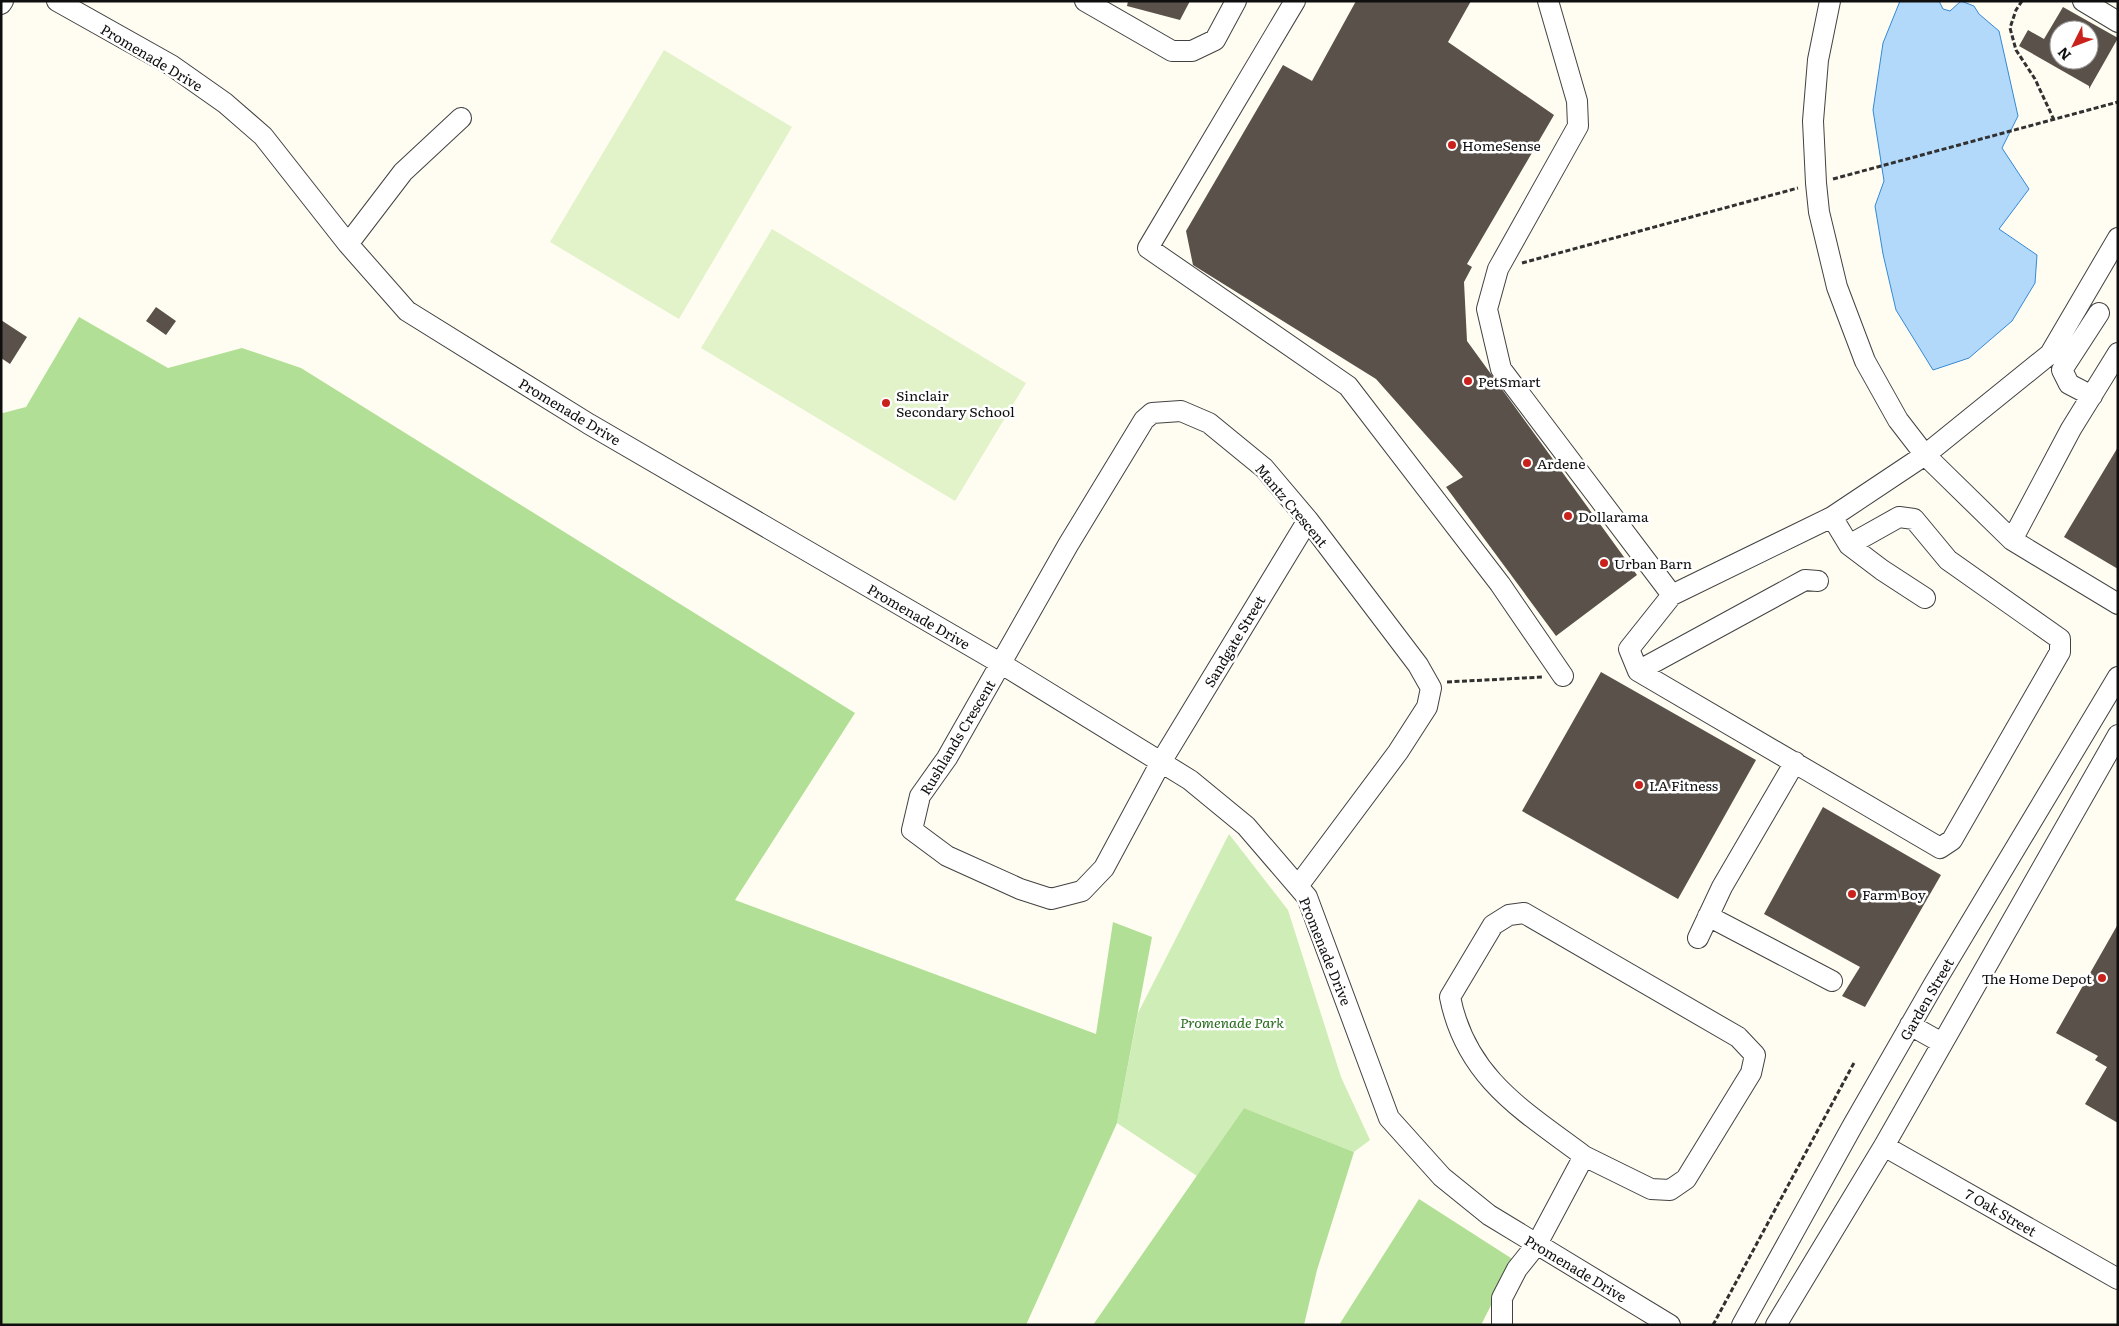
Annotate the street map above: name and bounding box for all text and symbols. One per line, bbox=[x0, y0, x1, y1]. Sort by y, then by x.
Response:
street label: Promenade Drive bbox=[97, 19, 207, 95]
north arrow bbox=[2049, 20, 2099, 70]
text: N bbox=[2052, 43, 2075, 65]
place label: HomeSense bbox=[1462, 135, 1541, 155]
marker: HomeSense bbox=[1446, 139, 1458, 151]
place label: PetSmart bbox=[1478, 371, 1541, 391]
street label: Promenade Drive bbox=[515, 373, 625, 449]
marker: PetSmart bbox=[1462, 375, 1474, 387]
place label: Sinclair Secondary School bbox=[896, 385, 1015, 421]
marker: Sinclair Secondary School bbox=[880, 397, 892, 409]
place label: Ardene bbox=[1537, 453, 1586, 473]
marker: Ardene bbox=[1521, 457, 1533, 469]
street label: Mantz Crescent bbox=[1251, 459, 1333, 551]
place label: Dollarama bbox=[1578, 506, 1649, 526]
marker: Dollarama bbox=[1562, 510, 1574, 522]
place label: Urban Barn bbox=[1614, 553, 1692, 573]
marker: Urban Barn bbox=[1598, 557, 1610, 569]
street label: Promenade Drive bbox=[864, 578, 974, 654]
street label: Sandgate Street bbox=[1199, 591, 1270, 691]
street label: Rushlands Crescent bbox=[915, 675, 1000, 798]
place label: LA Fitness bbox=[1649, 775, 1718, 795]
marker: LA Fitness bbox=[1633, 779, 1645, 791]
place label: Farm Boy bbox=[1862, 884, 1927, 904]
marker: Farm Boy bbox=[1846, 888, 1858, 900]
street label: Promenade Drive bbox=[1295, 894, 1357, 1008]
street label: Garden Street bbox=[1894, 954, 1958, 1044]
place label: The Home Depot bbox=[1981, 968, 2092, 988]
marker: The Home Depot bbox=[2096, 972, 2108, 984]
park label: Promenade Park bbox=[1180, 1012, 1284, 1032]
street label: 7 Oak Street bbox=[1962, 1183, 2041, 1241]
street label: Promenade Drive bbox=[1521, 1230, 1631, 1306]

